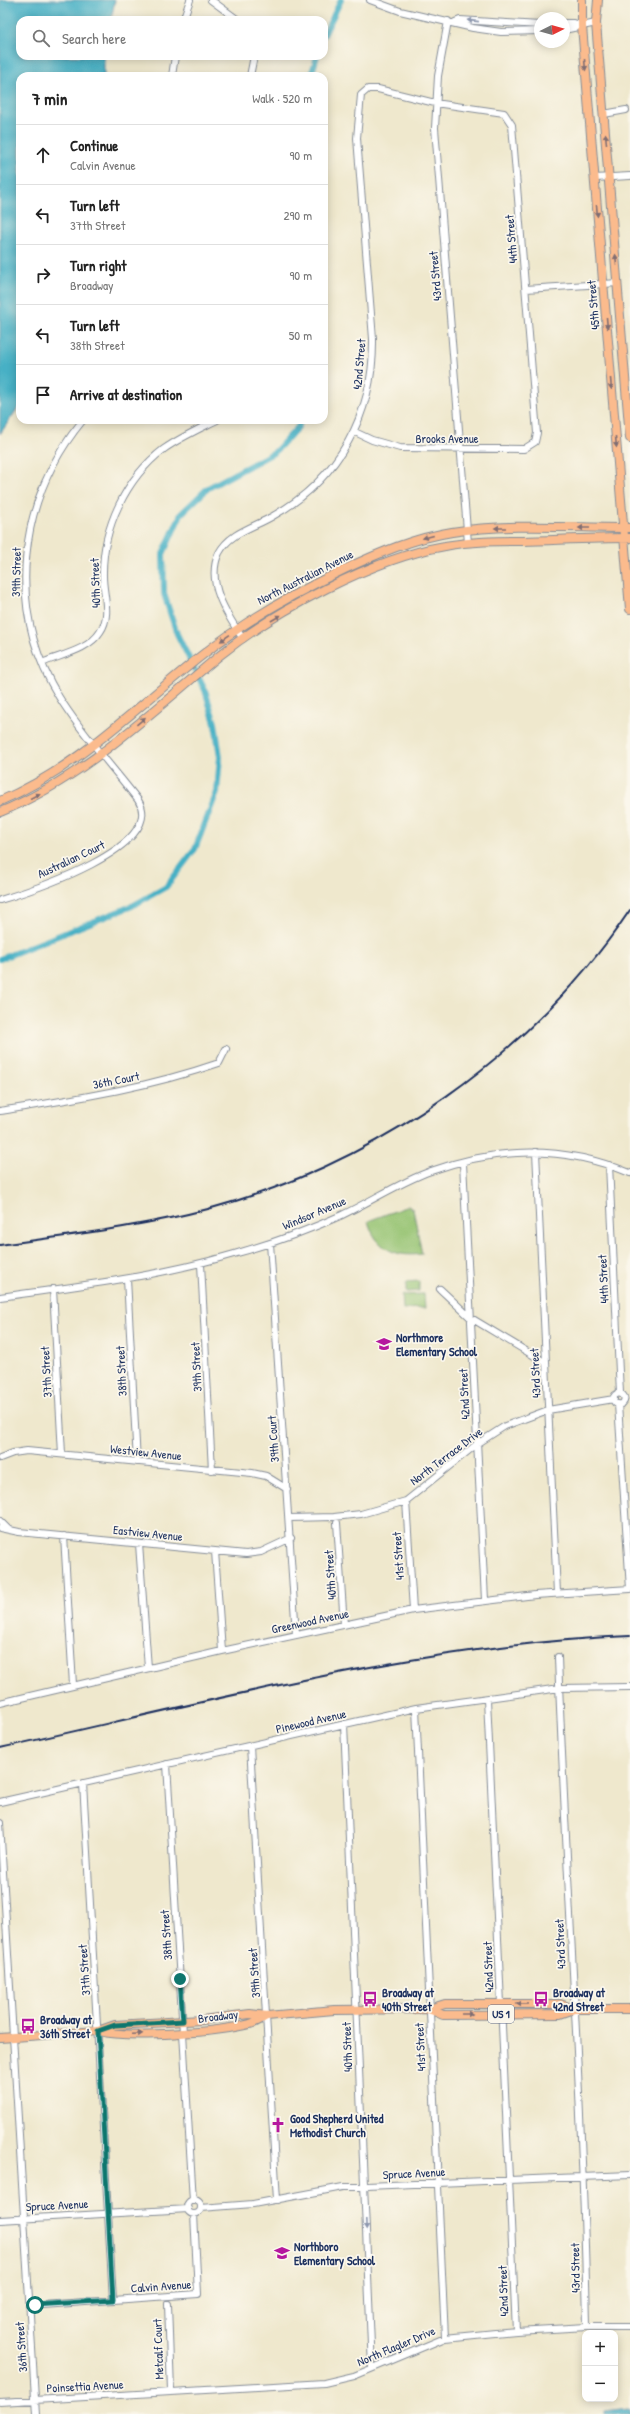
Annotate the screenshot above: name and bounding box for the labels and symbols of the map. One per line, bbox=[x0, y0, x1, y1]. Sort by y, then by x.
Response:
north arrow bbox=[534, 12, 570, 48]
one-way arrow bbox=[467, 18, 479, 24]
one-way arrow bbox=[582, 59, 589, 71]
one-way arrow bbox=[603, 132, 610, 145]
one-way arrow bbox=[594, 205, 601, 217]
street label: 44th Street bbox=[500, 213, 522, 264]
street label: 43rd Street bbox=[424, 250, 446, 302]
one-way arrow bbox=[613, 254, 620, 266]
street label: 45th Street bbox=[582, 279, 604, 330]
one-way arrow bbox=[603, 317, 610, 329]
street label: 42nd Street bbox=[348, 337, 370, 390]
one-way arrow bbox=[608, 378, 615, 390]
street label: Brooks Avenue bbox=[415, 430, 479, 447]
one-way arrow bbox=[613, 436, 620, 448]
one-way arrow bbox=[493, 525, 506, 531]
one-way arrow bbox=[577, 525, 590, 531]
one-way arrow bbox=[422, 534, 434, 540]
street label: North Australian Avenue bbox=[254, 545, 356, 609]
street label: 39th Street bbox=[7, 546, 25, 597]
street label: 40th Street bbox=[86, 557, 104, 608]
one-way arrow bbox=[270, 614, 282, 621]
one-way arrow bbox=[220, 634, 230, 642]
one-way arrow bbox=[136, 716, 146, 725]
one-way arrow bbox=[30, 793, 41, 799]
street label: Australian Court bbox=[35, 836, 108, 882]
street label: 36th Court bbox=[91, 1067, 142, 1093]
street label: Windsor Avenue bbox=[280, 1192, 349, 1234]
street label: 44th Street bbox=[593, 1253, 613, 1304]
place label: Northmore Elementary School bbox=[396, 1329, 478, 1361]
school or university icon: Northmore Elementary School bbox=[375, 1335, 393, 1353]
street label: 39th Street bbox=[186, 1341, 206, 1392]
street label: 37th Street bbox=[36, 1345, 56, 1398]
street label: 38th Street bbox=[111, 1345, 131, 1397]
street label: 43rd Street bbox=[525, 1347, 545, 1398]
street label: 42nd Street bbox=[454, 1367, 474, 1420]
street label: 39th Court bbox=[263, 1414, 283, 1463]
street label: North Terrace Drive bbox=[406, 1423, 486, 1489]
street label: Westview Avenue bbox=[109, 1440, 183, 1464]
street label: Eastview Avenue bbox=[112, 1521, 184, 1545]
street label: 41st Street bbox=[388, 1530, 408, 1581]
street label: 40th Street bbox=[320, 1549, 340, 1600]
street label: Greenwood Avenue bbox=[270, 1604, 350, 1637]
street label: Pinewood Avenue bbox=[274, 1705, 348, 1737]
street label: 38th Street bbox=[156, 1908, 176, 1961]
street label: 43rd Street bbox=[550, 1918, 570, 1969]
street label: 42nd Street bbox=[479, 1940, 497, 1993]
street label: 37th Street bbox=[74, 1943, 94, 1996]
street label: 39th Street bbox=[244, 1947, 264, 1998]
route end bbox=[171, 1970, 189, 1988]
place label: Broadway at 40th Street bbox=[382, 1984, 435, 2015]
place label: Broadway at 42nd Street bbox=[553, 1984, 606, 2015]
bus stop icon: Broadway at 40th Street bbox=[361, 1990, 379, 2008]
bus stop icon: Broadway at 42nd Street bbox=[532, 1990, 550, 2008]
one-way arrow bbox=[515, 2001, 528, 2007]
street label: Broadway bbox=[197, 2005, 239, 2027]
road number: US 1 bbox=[488, 2005, 514, 2023]
place label: Broadway at 36th Street bbox=[40, 2011, 93, 2042]
one-way arrow bbox=[461, 2011, 474, 2017]
bus stop icon: Broadway at 36th Street bbox=[19, 2017, 37, 2035]
street label: 40th Street bbox=[338, 2021, 356, 2072]
street label: 41st Street bbox=[410, 2022, 430, 2072]
one-way arrow bbox=[131, 2031, 143, 2038]
place label: Good Shepherd United Methodist Church bbox=[290, 2110, 384, 2141]
church icon: Good Shepherd United Methodist Church bbox=[269, 2116, 287, 2134]
street label: Spruce Avenue bbox=[382, 2163, 446, 2183]
street label: Spruce Avenue bbox=[25, 2195, 89, 2215]
one-way arrow bbox=[363, 2219, 369, 2232]
place label: Northboro Elementary School bbox=[294, 2238, 376, 2270]
street label: 43rd Street bbox=[566, 2242, 584, 2293]
school or university icon: Northboro Elementary School bbox=[273, 2244, 291, 2262]
street label: 42nd Street bbox=[494, 2264, 512, 2317]
street label: Calvin Avenue bbox=[130, 2275, 192, 2297]
route start bbox=[26, 2296, 44, 2314]
street label: Metcalf Court bbox=[148, 2318, 168, 2380]
street label: 36th Street bbox=[11, 2321, 31, 2373]
street label: North Flagler Drive bbox=[354, 2322, 438, 2370]
street label: Poinsettia Avenue bbox=[46, 2375, 124, 2397]

